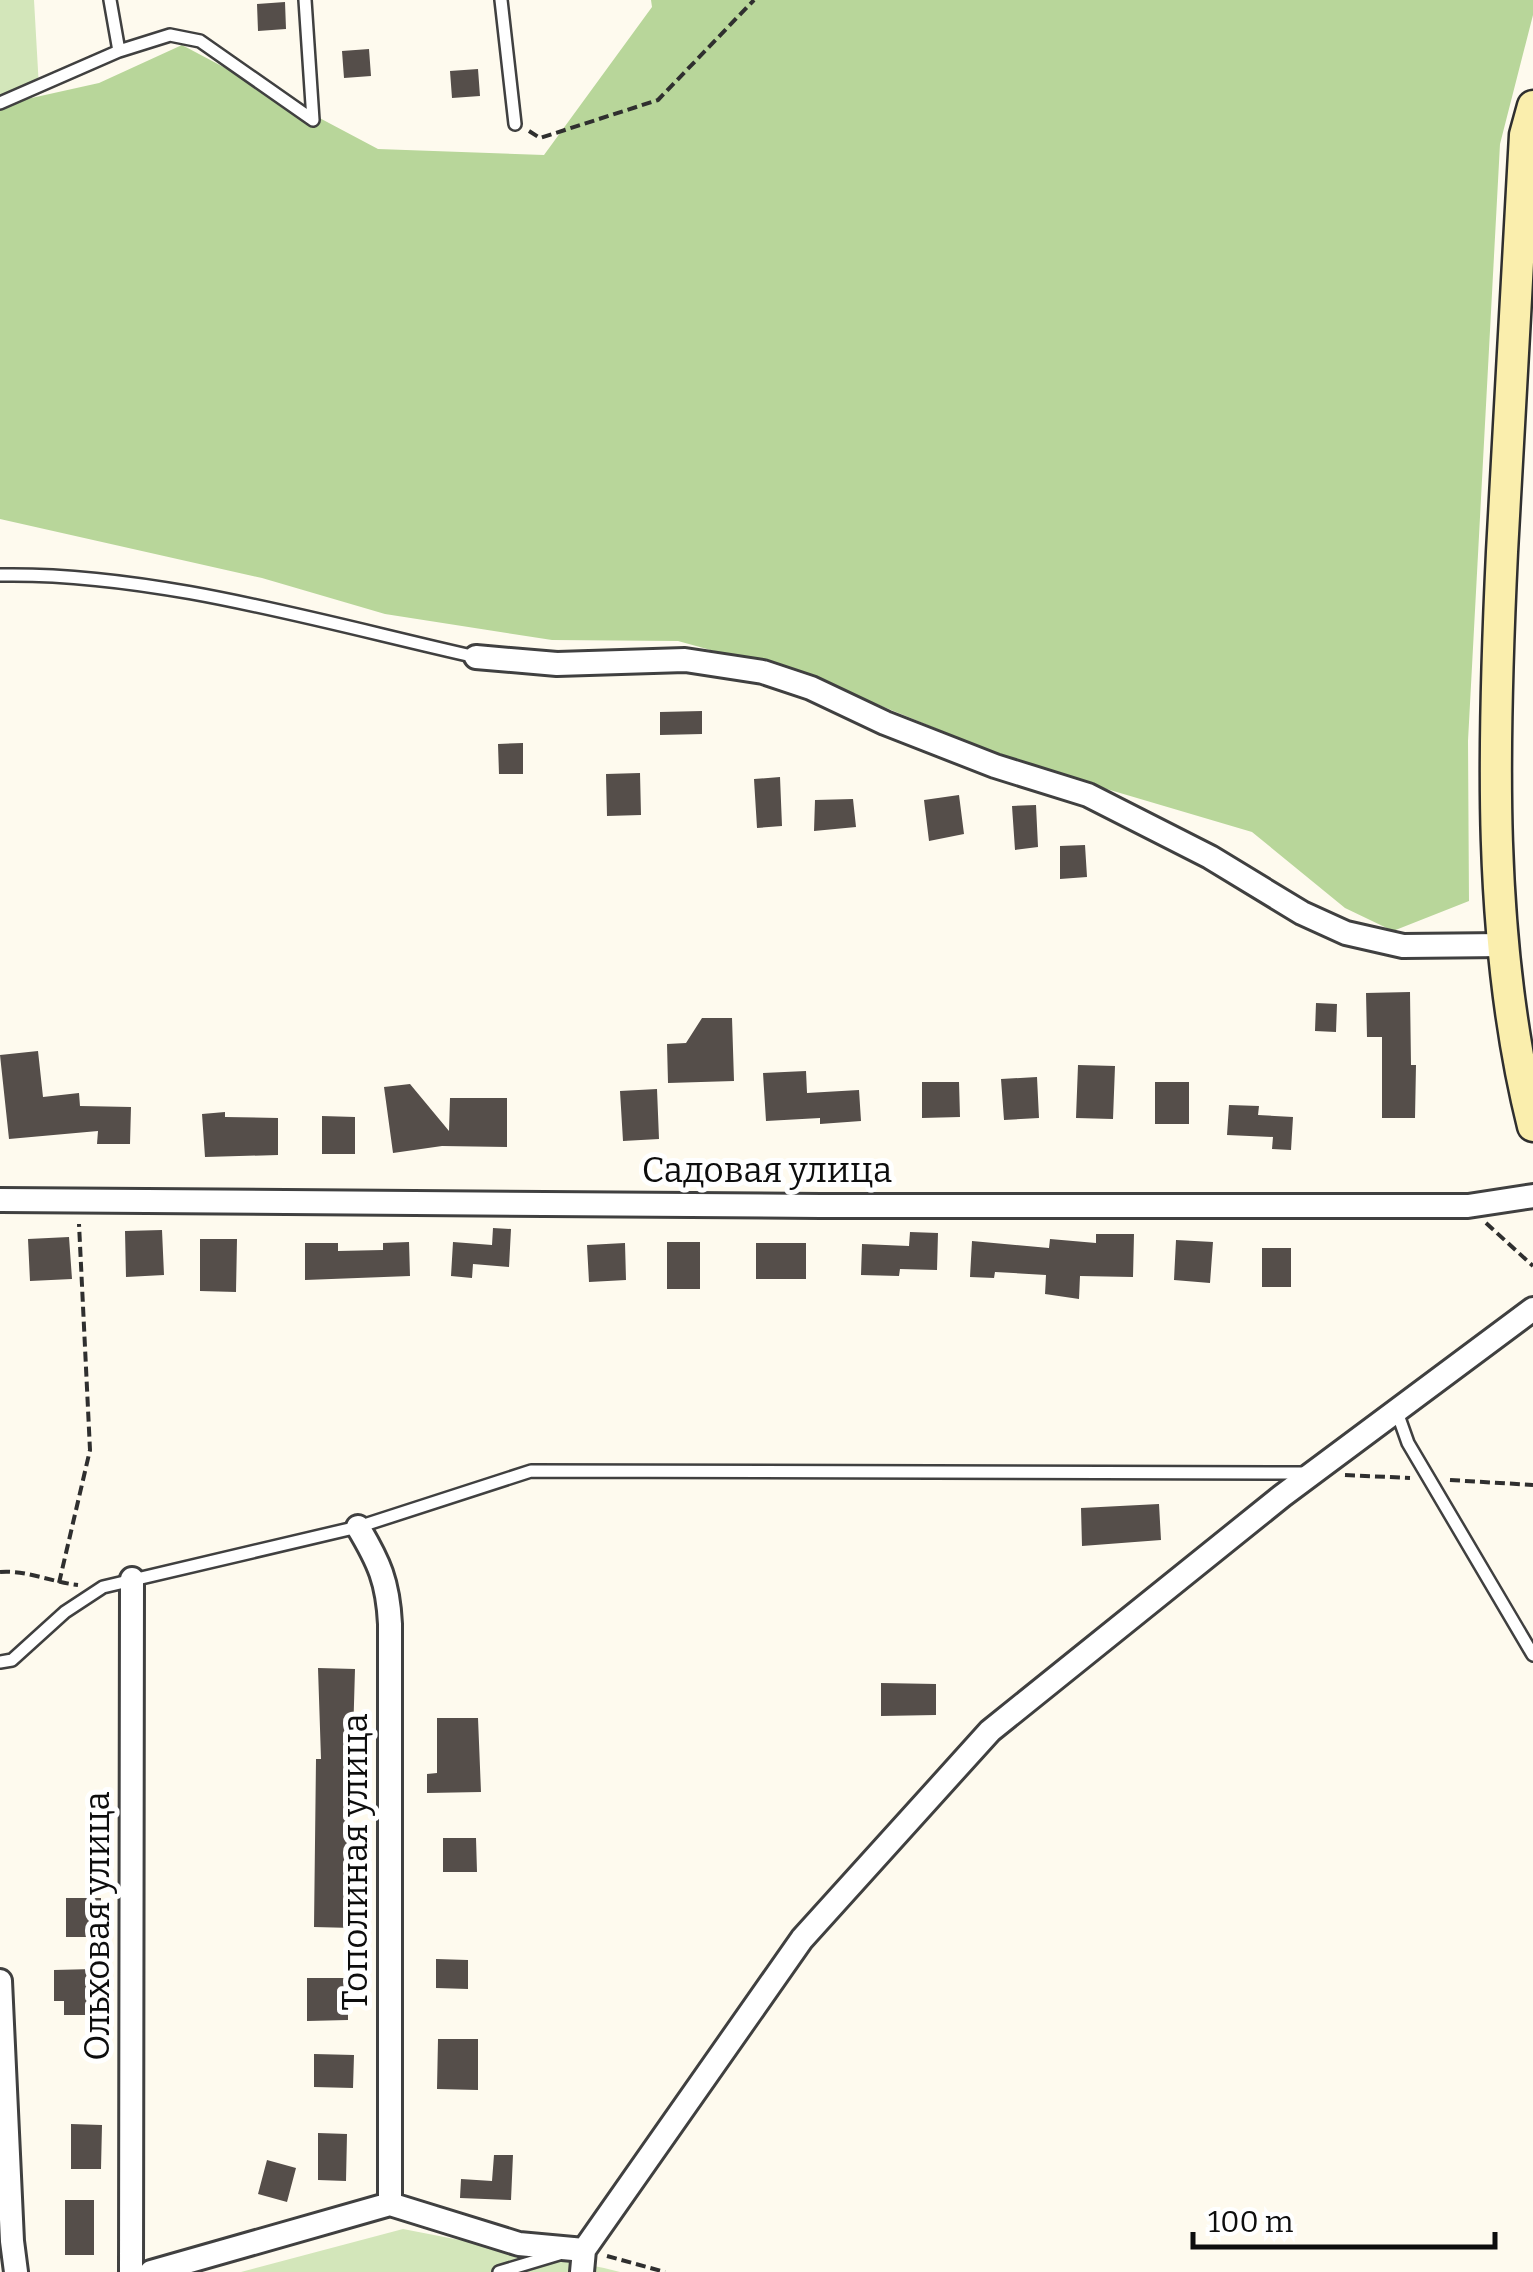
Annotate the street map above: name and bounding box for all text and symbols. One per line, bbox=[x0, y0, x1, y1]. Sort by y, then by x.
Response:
street label: Садовая улица bbox=[642, 1149, 892, 1191]
street label: Тополиная улица bbox=[334, 1713, 376, 2011]
street label: Ольховая улица bbox=[76, 1791, 118, 2061]
scale bar bbox=[1193, 2187, 1496, 2249]
text: 100 m bbox=[1208, 2204, 1294, 2240]

